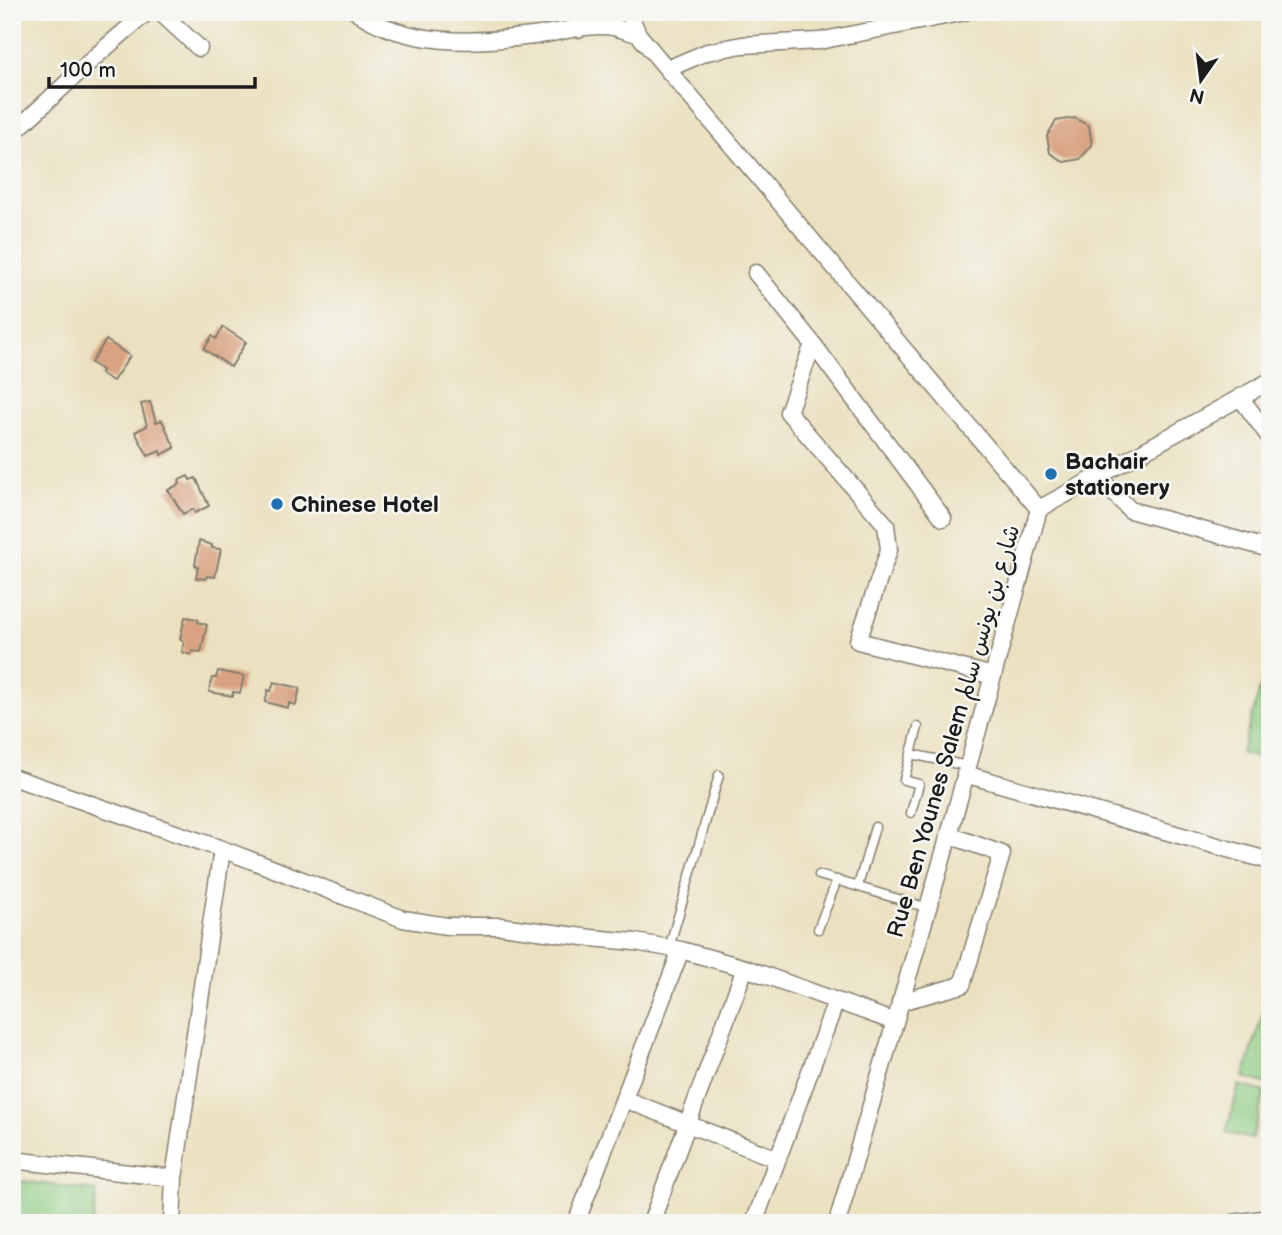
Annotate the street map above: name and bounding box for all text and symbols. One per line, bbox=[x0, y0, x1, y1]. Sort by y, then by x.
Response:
scale bar bbox=[49, 46, 256, 90]
north arrow bbox=[1166, 46, 1236, 116]
text: 100 m bbox=[60, 58, 116, 83]
text: N bbox=[1188, 82, 1207, 108]
place label: Bachair stationery bbox=[1065, 448, 1170, 502]
marker: Bachair stationery bbox=[1043, 466, 1059, 482]
place label: Chinese Hotel bbox=[291, 491, 439, 519]
marker: Chinese Hotel bbox=[269, 496, 285, 512]
street label: Rue Ben Younes Salem شارع بن يونس سالم bbox=[882, 522, 1029, 942]

